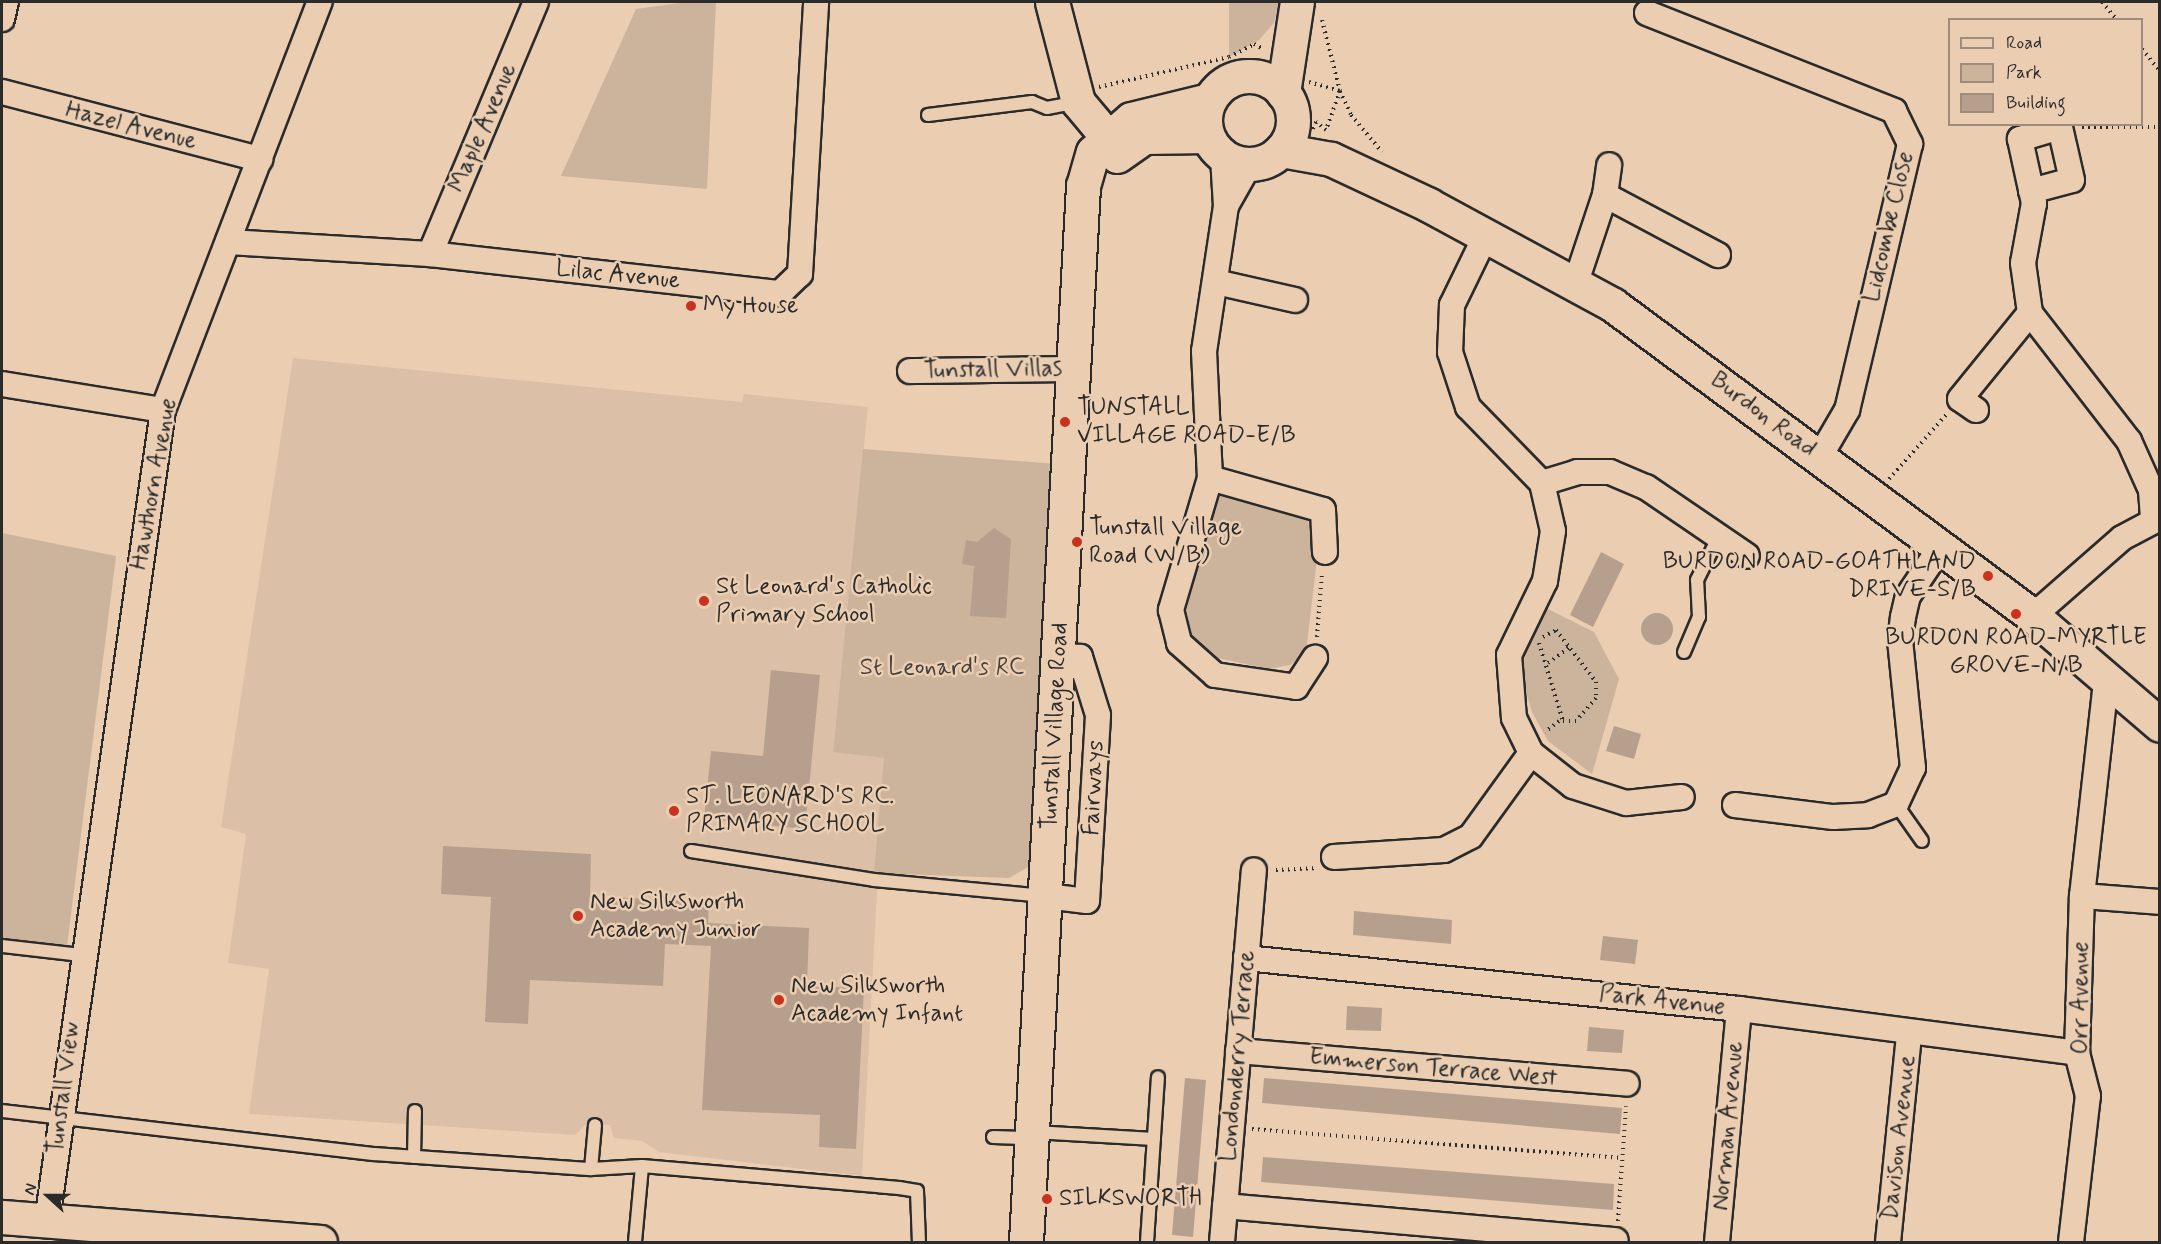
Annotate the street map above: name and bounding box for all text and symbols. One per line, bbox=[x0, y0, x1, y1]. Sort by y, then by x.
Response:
legend bbox=[1948, 18, 2143, 126]
text: Road bbox=[2006, 31, 2042, 55]
street label: Maple Avenue bbox=[442, 57, 524, 199]
text: Park bbox=[2006, 61, 2042, 85]
text: Building bbox=[2006, 91, 2066, 115]
street label: Hazel Avenue bbox=[60, 95, 202, 157]
street label: Lidcombe Close bbox=[1858, 149, 1920, 305]
street label: Lilac Avenue bbox=[552, 254, 684, 296]
place label: My House bbox=[703, 292, 799, 320]
marker: My House bbox=[684, 299, 698, 313]
street label: Tunstall Villas bbox=[925, 354, 1061, 386]
street label: Burdon Road bbox=[1704, 366, 1822, 464]
street label: Hawthorn Avenue bbox=[124, 393, 184, 575]
place label: TUNSTALL VILLAGE ROAD-E/B bbox=[1077, 394, 1294, 450]
marker: TUNSTALL VILLAGE ROAD-E/B bbox=[1058, 415, 1072, 429]
place label: Tunstall Village Road (W/B) bbox=[1089, 514, 1236, 570]
marker: Tunstall Village Road (W/B) bbox=[1070, 535, 1084, 549]
place label: BURDON ROAD-GOATHLAND DRIVE-S/B bbox=[1663, 548, 1976, 604]
marker: BURDON ROAD-GOATHLAND DRIVE-S/B bbox=[1981, 569, 1995, 583]
place label: St Leonard's Catholic Primary School bbox=[716, 573, 936, 629]
marker: St Leonard's Catholic Primary School bbox=[697, 594, 711, 608]
marker: BURDON ROAD-MYRTLE GROVE-N/B bbox=[2009, 607, 2023, 621]
place label: BURDON ROAD-MYRTLE GROVE-N/B bbox=[1885, 624, 2147, 680]
street label: Tunstall Village Road bbox=[1035, 625, 1075, 827]
park label: St Leonard's RC bbox=[860, 654, 1024, 682]
street label: Fairways bbox=[1077, 740, 1111, 836]
place label: ST. LEONARD'S RC. PRIMARY SCHOOL bbox=[686, 783, 893, 839]
marker: ST. LEONARD'S RC. PRIMARY SCHOOL bbox=[667, 804, 681, 818]
place label: New Silksworth Academy Junior bbox=[590, 888, 759, 944]
marker: New Silksworth Academy Junior bbox=[571, 909, 585, 923]
street label: Orr Avenue bbox=[2067, 939, 2095, 1057]
street label: Londonderry Terrace bbox=[1214, 950, 1262, 1162]
place label: New Silksworth Academy Infant bbox=[791, 972, 974, 1028]
street label: Park Avenue bbox=[1596, 980, 1728, 1022]
marker: New Silksworth Academy Infant bbox=[772, 993, 786, 1007]
street label: Tunstall View bbox=[42, 1022, 86, 1154]
street label: Norman Avenue bbox=[1706, 1042, 1750, 1210]
street label: Emmerson Terrace West bbox=[1308, 1043, 1558, 1093]
street label: Davison Avenue bbox=[1876, 1058, 1922, 1218]
north arrow bbox=[18, 1166, 78, 1226]
text: N bbox=[19, 1181, 42, 1198]
place label: SILKSWORTH bbox=[1059, 1185, 1202, 1213]
marker: SILKSWORTH bbox=[1040, 1192, 1054, 1206]

